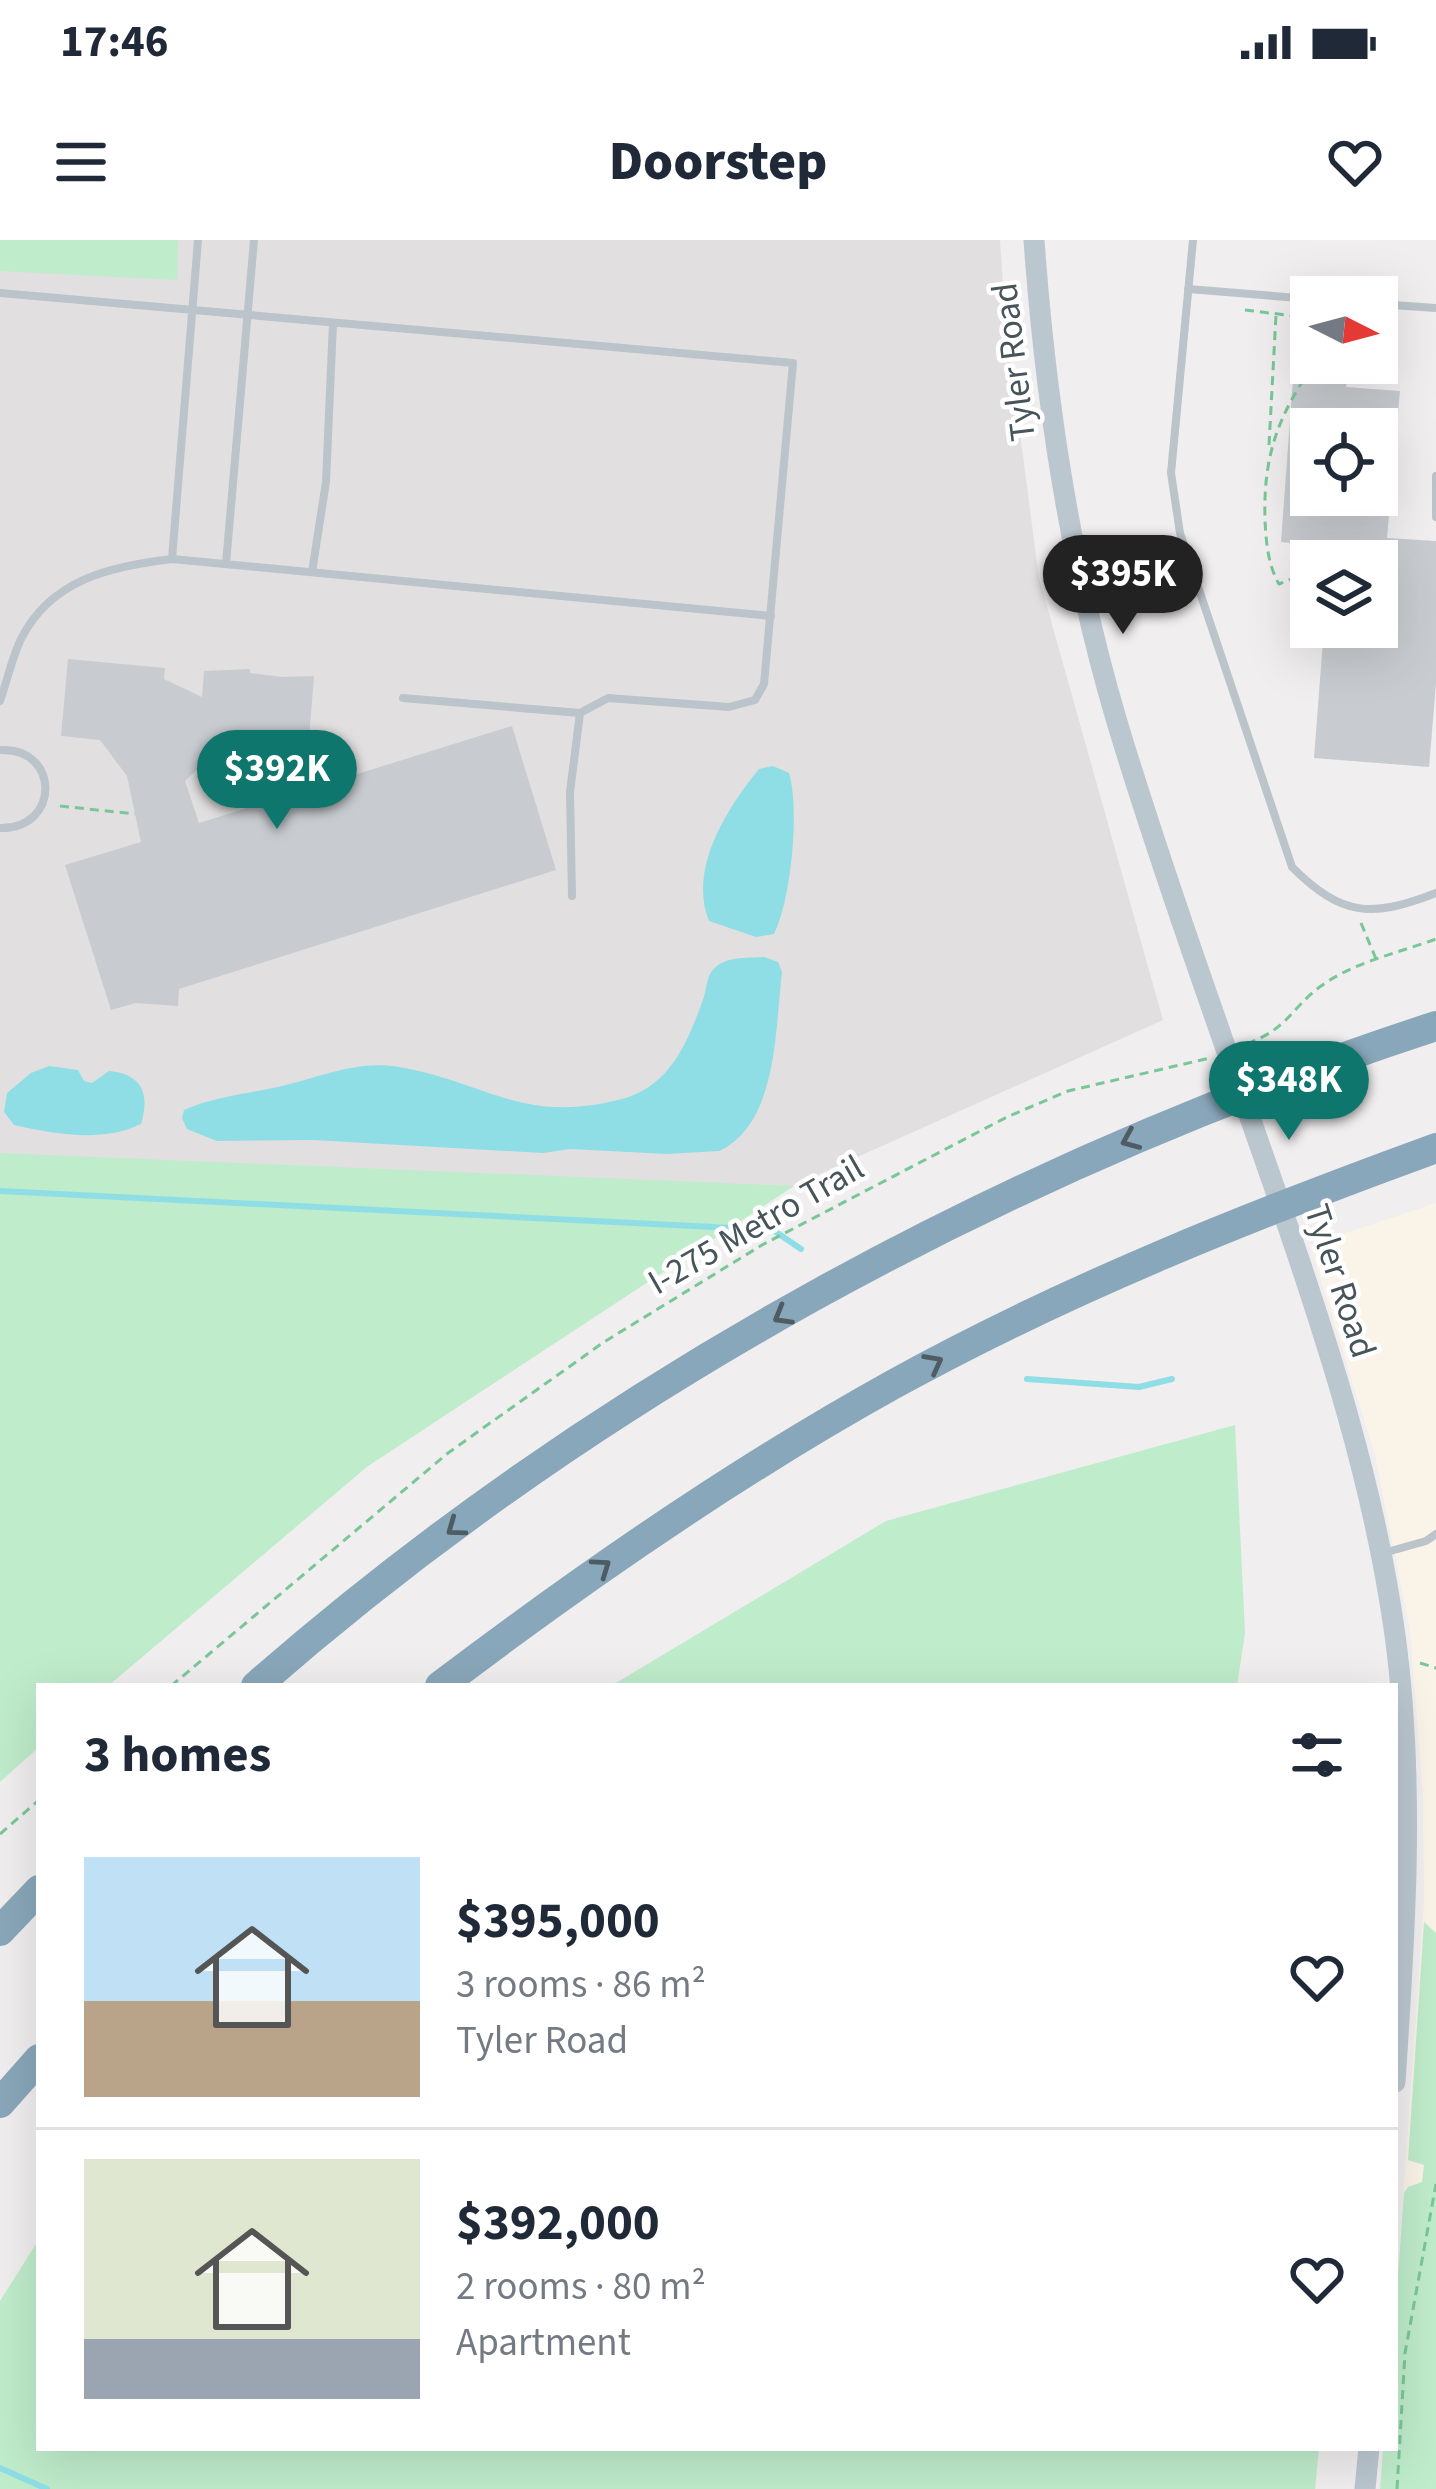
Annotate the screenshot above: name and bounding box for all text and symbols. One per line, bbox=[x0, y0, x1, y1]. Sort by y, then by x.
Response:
text: 17:46 bbox=[60, 10, 169, 74]
text: Doorstep bbox=[609, 124, 827, 201]
icon: menu bbox=[48, 129, 114, 195]
icon: heart bbox=[1322, 129, 1388, 195]
north arrow bbox=[1290, 276, 1398, 384]
map controls bbox=[1290, 276, 1398, 648]
street label: Tyler Road bbox=[979, 280, 1049, 444]
button: locate bbox=[1290, 408, 1398, 516]
pin: $395K bbox=[1039, 535, 1207, 637]
button: layers bbox=[1290, 540, 1398, 648]
text: $395K bbox=[1070, 546, 1176, 602]
pin: $392K bbox=[193, 730, 361, 832]
text: $392K bbox=[224, 741, 330, 797]
pin: $348K bbox=[1205, 1041, 1373, 1143]
text: $348K bbox=[1236, 1052, 1342, 1108]
one-way arrow bbox=[1120, 1126, 1142, 1150]
street label: I-275 Metro Trail bbox=[639, 1142, 873, 1308]
street label: Tyler Road bbox=[1291, 1198, 1389, 1364]
one-way arrow bbox=[773, 1302, 795, 1325]
one-way arrow bbox=[922, 1355, 944, 1378]
one-way arrow bbox=[447, 1513, 468, 1535]
one-way arrow bbox=[589, 1559, 611, 1581]
text: 3 homes bbox=[84, 1719, 271, 1791]
icon: filters bbox=[1284, 1722, 1350, 1788]
text: $395,000 bbox=[456, 1885, 660, 1957]
icon: home bbox=[180, 1905, 324, 2049]
icon: heart bbox=[1284, 1944, 1350, 2010]
text: 3 rooms · 86 m² bbox=[456, 1957, 706, 2013]
text: Tyler Road bbox=[456, 2013, 628, 2069]
text: $392,000 bbox=[456, 2187, 660, 2259]
icon: home bbox=[180, 2207, 324, 2351]
icon: heart bbox=[1284, 2246, 1350, 2312]
text: 2 rooms · 80 m² bbox=[456, 2259, 706, 2315]
text: Apartment bbox=[456, 2315, 631, 2371]

